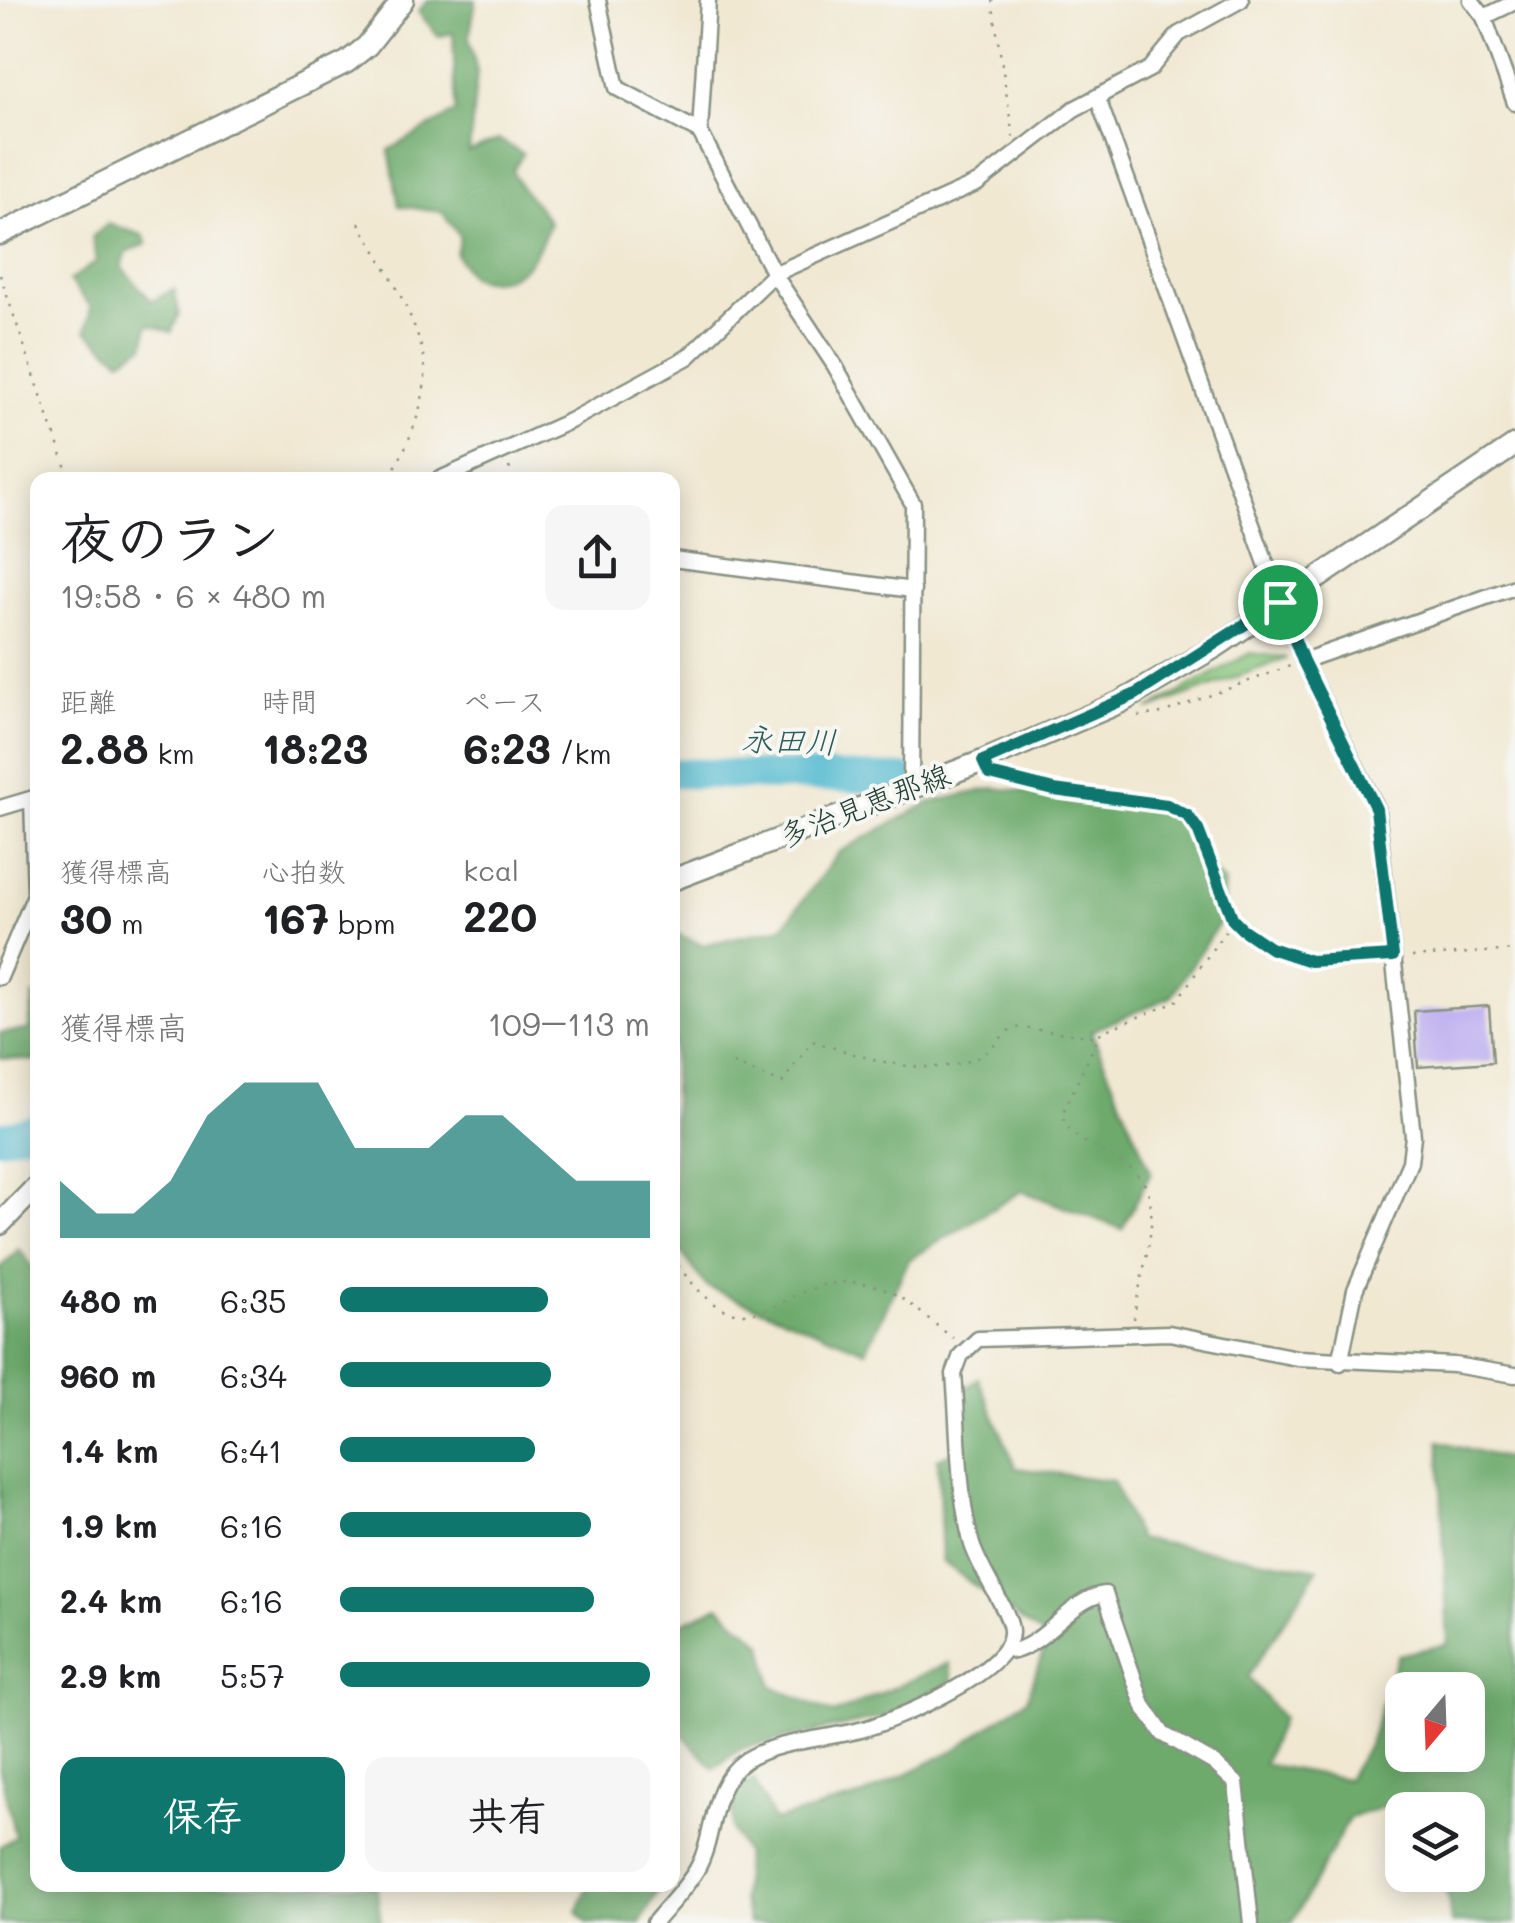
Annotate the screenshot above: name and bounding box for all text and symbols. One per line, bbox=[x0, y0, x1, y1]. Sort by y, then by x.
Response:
text: 夜のラン bbox=[60, 500, 280, 572]
button: share bbox=[545, 505, 650, 610]
pin bbox=[1238, 560, 1323, 645]
text: 19:58 · 6 × 480 m bbox=[60, 574, 326, 616]
icon: arrive bbox=[1253, 575, 1308, 630]
text: 距離 bbox=[60, 683, 116, 719]
text: 時間 bbox=[262, 683, 318, 719]
text: ペース bbox=[463, 683, 546, 719]
water label: 永田川 bbox=[740, 716, 838, 762]
text: 2.88 bbox=[60, 720, 149, 775]
text: 18:23 bbox=[262, 720, 368, 775]
text: 6:23 bbox=[463, 720, 551, 775]
text: km bbox=[149, 735, 195, 771]
text: /km bbox=[551, 735, 612, 771]
street label: 多治見恵那線 bbox=[773, 753, 955, 855]
text: kcal bbox=[463, 852, 519, 888]
text: 獲得標高 bbox=[60, 853, 172, 889]
text: 心拍数 bbox=[262, 853, 346, 889]
text: 220 bbox=[463, 888, 537, 943]
text: 30 bbox=[60, 890, 112, 945]
text: 167 bbox=[262, 890, 329, 945]
text: m bbox=[112, 905, 144, 941]
text: bpm bbox=[329, 905, 395, 941]
text: 109–113 m bbox=[488, 1002, 650, 1044]
text: 獲得標高 bbox=[60, 1005, 188, 1047]
text: 480 m bbox=[60, 1279, 158, 1321]
text: 6:35 bbox=[220, 1279, 287, 1321]
text: 960 m bbox=[60, 1354, 156, 1396]
text: 6:34 bbox=[220, 1354, 287, 1396]
text: 1.4 km bbox=[60, 1429, 159, 1471]
text: 6:41 bbox=[220, 1429, 282, 1471]
text: 1.9 km bbox=[60, 1504, 157, 1546]
text: 6:16 bbox=[220, 1504, 283, 1546]
text: 2.4 km bbox=[60, 1579, 162, 1621]
text: 6:16 bbox=[220, 1579, 283, 1621]
text: 2.9 km bbox=[60, 1654, 161, 1696]
text: 5:57 bbox=[220, 1654, 285, 1696]
north arrow bbox=[1385, 1672, 1485, 1772]
map controls bbox=[1385, 1672, 1485, 1892]
button: 保存 bbox=[60, 1757, 345, 1872]
button: 共有 bbox=[365, 1757, 650, 1872]
button: layers bbox=[1385, 1792, 1485, 1892]

